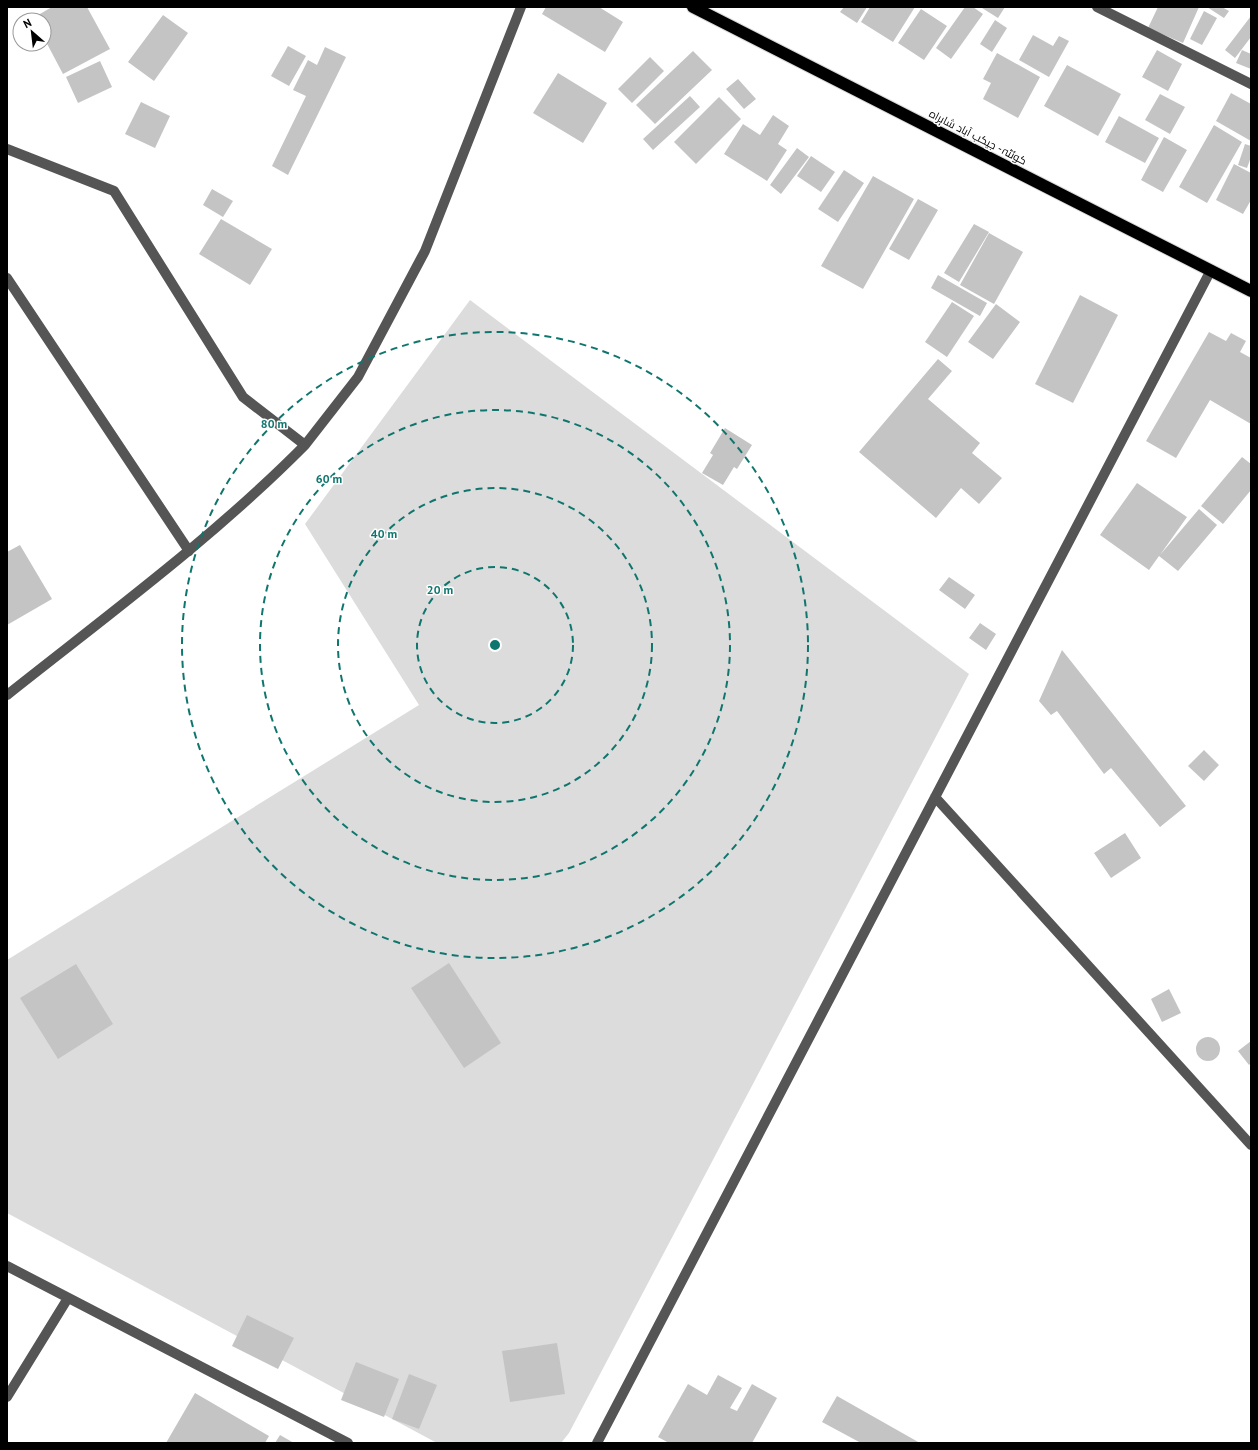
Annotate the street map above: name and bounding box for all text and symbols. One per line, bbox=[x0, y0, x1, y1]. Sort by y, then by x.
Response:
north arrow bbox=[12, 12, 52, 52]
text: N bbox=[21, 15, 34, 31]
street label: کوئٹہ - جیکب آباد شاہراہ bbox=[926, 106, 1029, 169]
text: 80 m bbox=[261, 416, 287, 431]
text: 60 m bbox=[316, 471, 342, 486]
text: 40 m bbox=[371, 526, 397, 541]
text: 20 m bbox=[427, 582, 453, 597]
centre of rings bbox=[488, 638, 502, 652]

